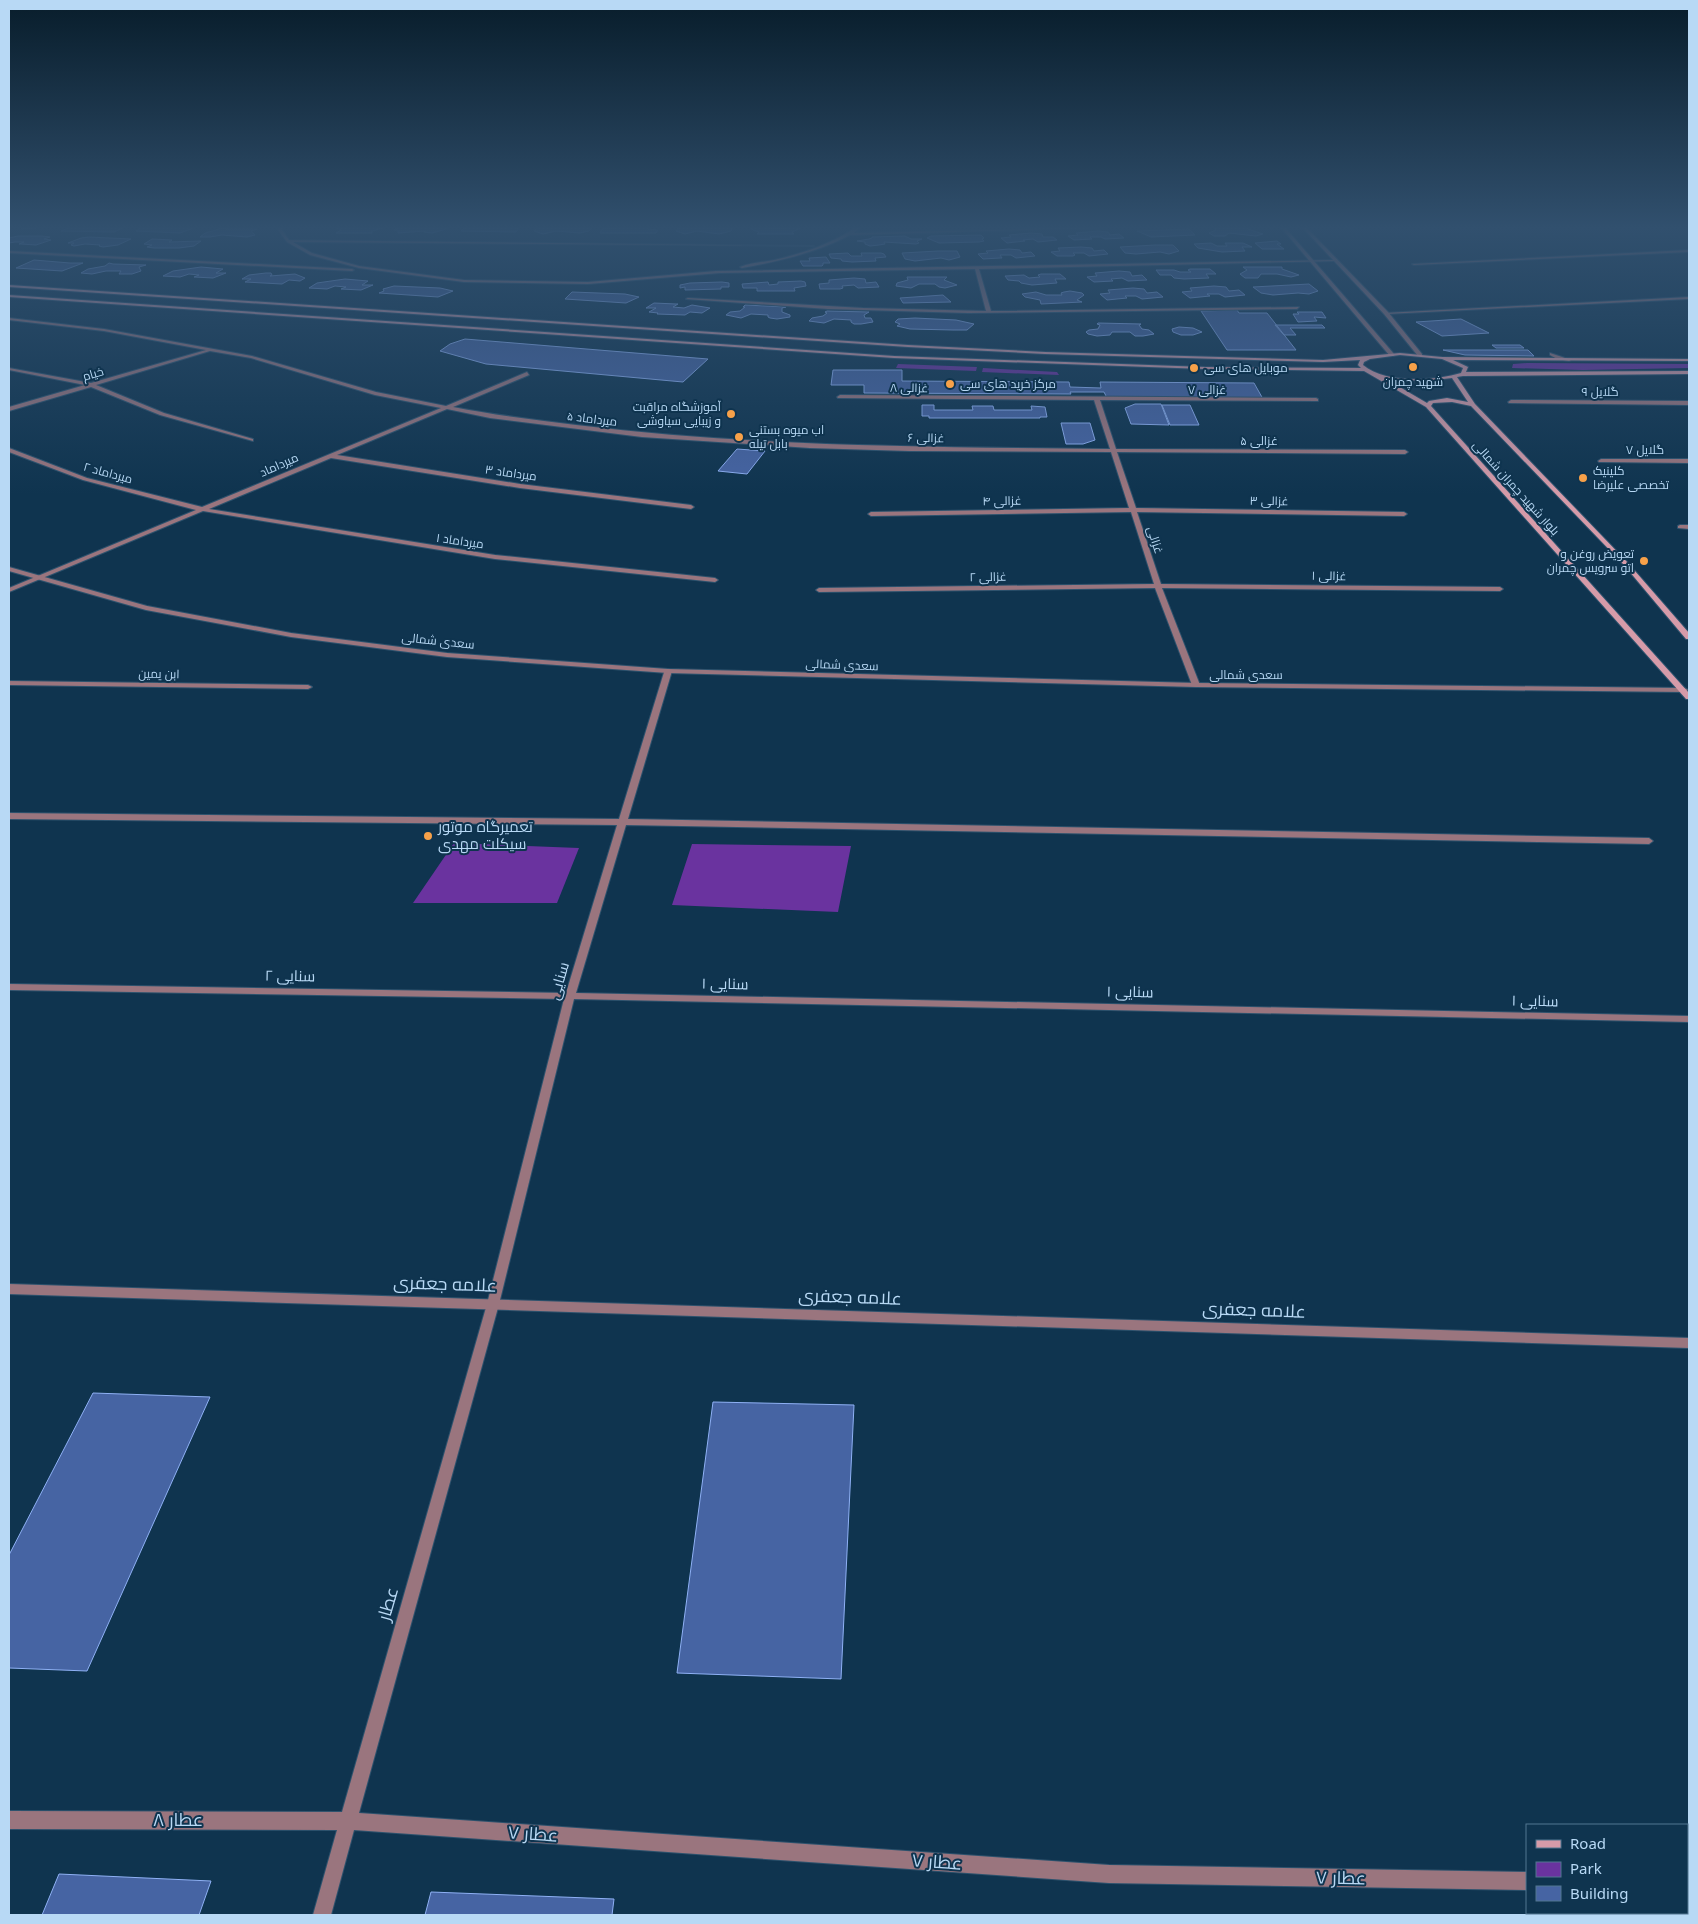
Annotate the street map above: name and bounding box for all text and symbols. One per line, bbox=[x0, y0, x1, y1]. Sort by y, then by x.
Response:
place label: موبایل های سی bbox=[1204, 359, 1288, 376]
marker: شهید چمران bbox=[1407, 361, 1419, 373]
street label: خیام bbox=[80, 362, 105, 385]
marker: موبایل های سی bbox=[1188, 362, 1200, 374]
place label: شهید چمران bbox=[1383, 373, 1443, 391]
place label: مرکز خرید های سی bbox=[960, 375, 1056, 392]
marker: مرکز خرید های سی bbox=[944, 378, 956, 390]
street label: غزالی ۸ bbox=[890, 379, 928, 396]
street label: غزالی ۷ bbox=[1188, 381, 1226, 398]
street label: گلایل ۹ bbox=[1581, 383, 1619, 400]
place label: آموزشگاه مراقبت و زیبایی سیاوشی bbox=[633, 398, 722, 429]
street label: میرداماد ۵ bbox=[566, 407, 618, 430]
marker: آموزشگاه مراقبت و زیبایی سیاوشی bbox=[725, 408, 737, 420]
place label: اب میوه بستنی بابل تیله bbox=[749, 421, 824, 452]
street label: غزالی ۶ bbox=[908, 429, 945, 446]
marker: اب میوه بستنی بابل تیله bbox=[733, 431, 745, 443]
street label: غزالی ۵ bbox=[1240, 432, 1278, 449]
street label: بلوار شهید چمران شمالی bbox=[1468, 436, 1564, 540]
street label: گلایل ۷ bbox=[1626, 441, 1664, 458]
street label: میرداماد bbox=[257, 448, 301, 481]
street label: میرداماد ۲ bbox=[82, 458, 135, 487]
street label: میرداماد ۳ bbox=[484, 460, 538, 485]
place label: کلینیک تخصصی علیرضا bbox=[1593, 462, 1670, 493]
marker: کلینیک تخصصی علیرضا bbox=[1577, 472, 1589, 484]
street label: غزالی ۴ bbox=[982, 492, 1022, 509]
street label: غزالی ۳ bbox=[1249, 492, 1289, 509]
street label: غزالی bbox=[1143, 524, 1168, 556]
street label: میرداماد ۱ bbox=[435, 529, 485, 552]
place label: تعویض روغن و اتو سرویس چمران bbox=[1547, 545, 1635, 577]
marker: تعویض روغن و اتو سرویس چمران bbox=[1638, 555, 1650, 567]
street label: غزالی ۱ bbox=[1312, 567, 1346, 584]
street label: غزالی ۲ bbox=[969, 568, 1007, 585]
street label: سعدی شمالی bbox=[401, 628, 475, 653]
street label: سعدی شمالی bbox=[805, 655, 879, 674]
street label: ابن یمین bbox=[138, 665, 180, 682]
street label: سعدی شمالی bbox=[1209, 666, 1283, 683]
place label: تعمیرگاه موتور سیکلت مهدی bbox=[437, 816, 533, 854]
marker: تعمیرگاه موتور سیکلت مهدی bbox=[422, 830, 434, 842]
street label: سنایی bbox=[543, 959, 574, 1002]
street label: سنایی ۲ bbox=[265, 965, 315, 986]
street label: سنایی ۱ bbox=[701, 973, 749, 994]
street label: سنایی ۱ bbox=[1106, 981, 1154, 1002]
street label: سنایی ۱ bbox=[1511, 990, 1559, 1011]
street label: علامه جعفری bbox=[393, 1269, 497, 1297]
street label: علامه جعفری bbox=[798, 1282, 902, 1310]
street label: علامه جعفری bbox=[1202, 1295, 1306, 1323]
street label: عطار bbox=[371, 1584, 403, 1624]
street label: عطار ۸ bbox=[153, 1807, 203, 1831]
street label: عطار ۷ bbox=[507, 1819, 559, 1847]
legend bbox=[1526, 1824, 1688, 1914]
text: Road bbox=[1570, 1833, 1606, 1853]
street label: عطار ۷ bbox=[911, 1847, 963, 1875]
text: Park bbox=[1570, 1858, 1602, 1878]
street label: عطار ۷ bbox=[1316, 1865, 1366, 1889]
text: Building bbox=[1570, 1883, 1628, 1903]

